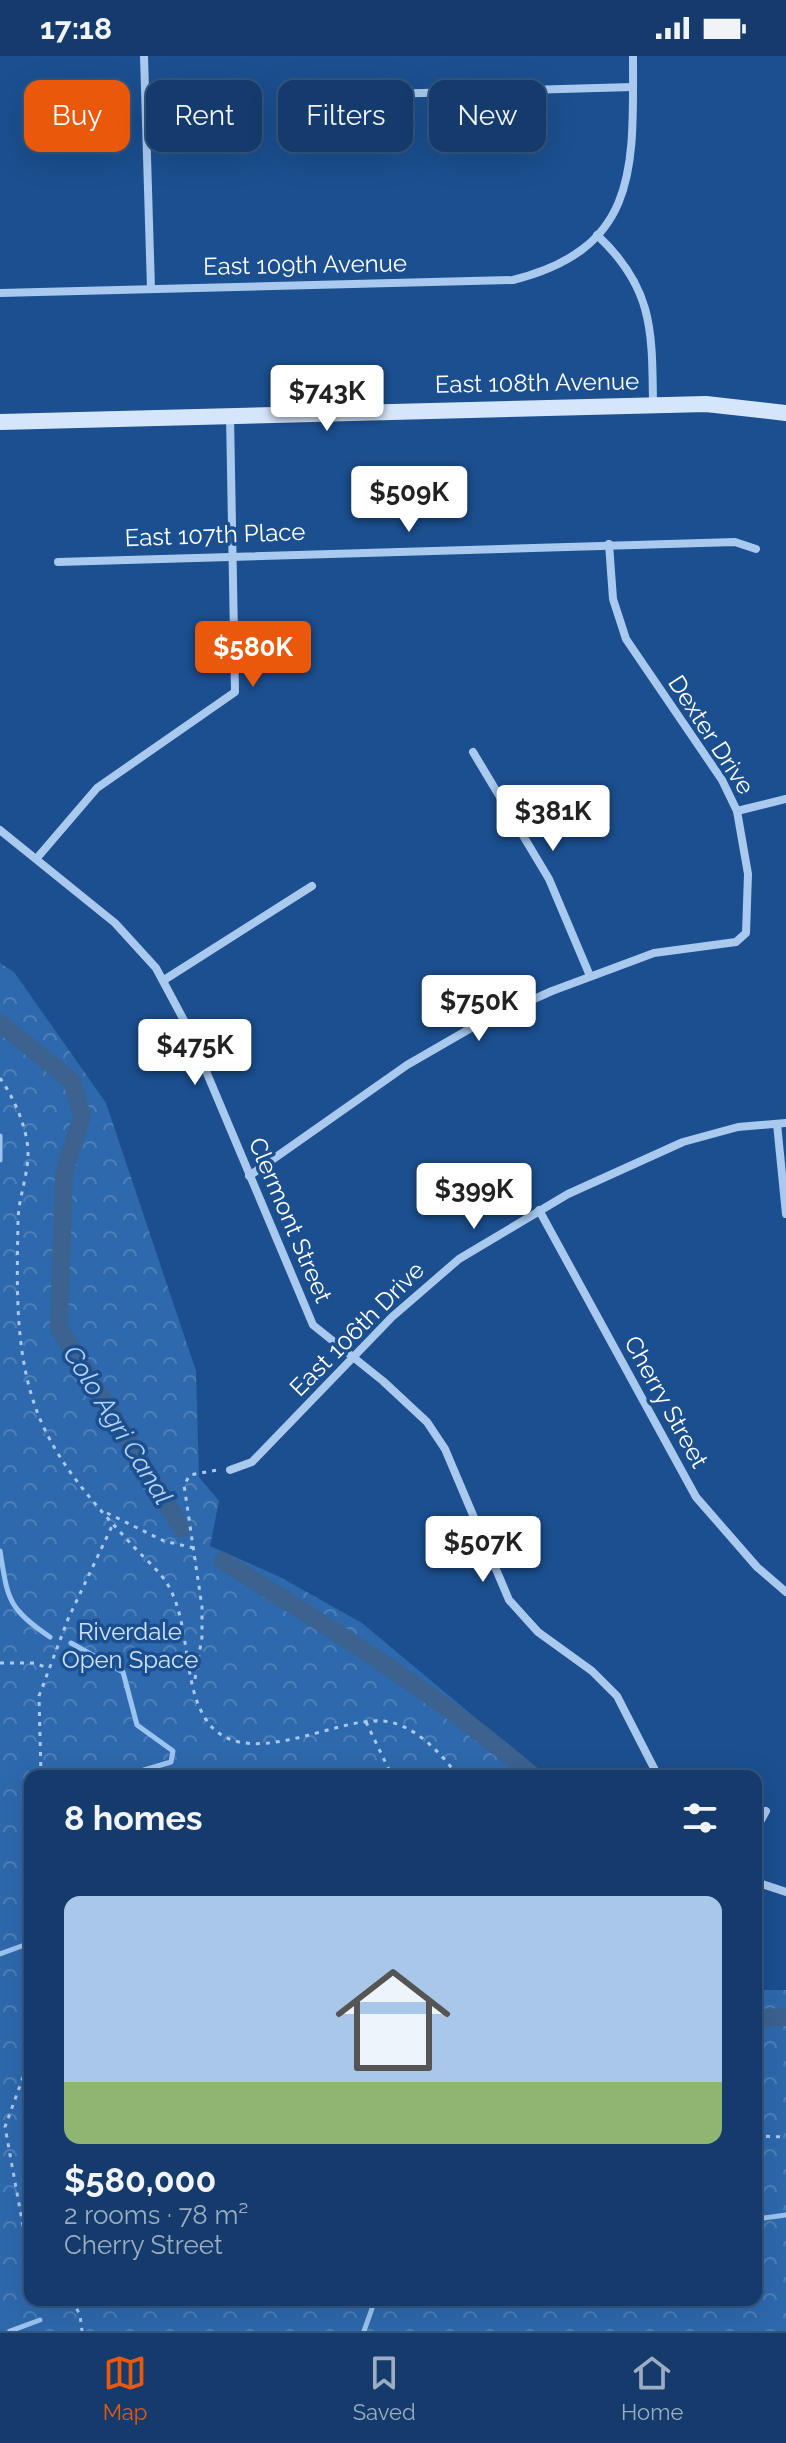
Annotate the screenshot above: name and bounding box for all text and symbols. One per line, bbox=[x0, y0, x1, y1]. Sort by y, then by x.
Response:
text: 17:18 bbox=[40, 11, 112, 46]
chip: Buy bbox=[24, 80, 130, 152]
chip: Rent bbox=[146, 80, 262, 152]
chip: Filters bbox=[278, 80, 413, 152]
chip: New bbox=[429, 80, 546, 152]
street label: East 109th Avenue bbox=[203, 248, 407, 281]
pin: $743K bbox=[271, 365, 383, 433]
street label: East 108th Avenue bbox=[435, 366, 639, 399]
text: $743K bbox=[289, 376, 365, 406]
pin: $509K bbox=[353, 466, 465, 534]
text: $509K bbox=[369, 477, 449, 507]
street label: East 107th Place bbox=[124, 517, 306, 552]
pin: $580K bbox=[197, 621, 309, 689]
text: $580K bbox=[213, 632, 293, 662]
street label: Dexter Drive bbox=[662, 670, 761, 800]
pin: $381K bbox=[497, 785, 609, 853]
text: $381K bbox=[515, 796, 591, 826]
pin: $750K bbox=[423, 975, 535, 1043]
text: $750K bbox=[440, 986, 518, 1016]
pin: $475K bbox=[139, 1019, 251, 1087]
text: $475K bbox=[156, 1030, 234, 1060]
street label: Clermont Street bbox=[243, 1133, 338, 1307]
pin: $399K bbox=[418, 1163, 530, 1231]
text: $399K bbox=[435, 1174, 513, 1204]
street label: East 106th Drive bbox=[283, 1255, 430, 1402]
street label: Cherry Street bbox=[618, 1331, 715, 1473]
water label: Colo Agri Canal bbox=[57, 1340, 179, 1510]
pin: $507K bbox=[427, 1516, 539, 1584]
text: $507K bbox=[444, 1527, 522, 1557]
park label: Riverdale Open Space bbox=[62, 1617, 198, 1674]
icon: filters bbox=[678, 1796, 722, 1840]
text: 8 homes bbox=[64, 1798, 203, 1838]
icon: home bbox=[321, 1948, 465, 2092]
text: $580,000 bbox=[64, 2160, 216, 2200]
text: 2 rooms · 78 m² bbox=[64, 2200, 248, 2230]
text: Cherry Street bbox=[64, 2230, 223, 2260]
tab: Map bbox=[103, 2351, 147, 2425]
tab: Saved bbox=[353, 2351, 416, 2425]
tab: Home bbox=[621, 2351, 683, 2425]

